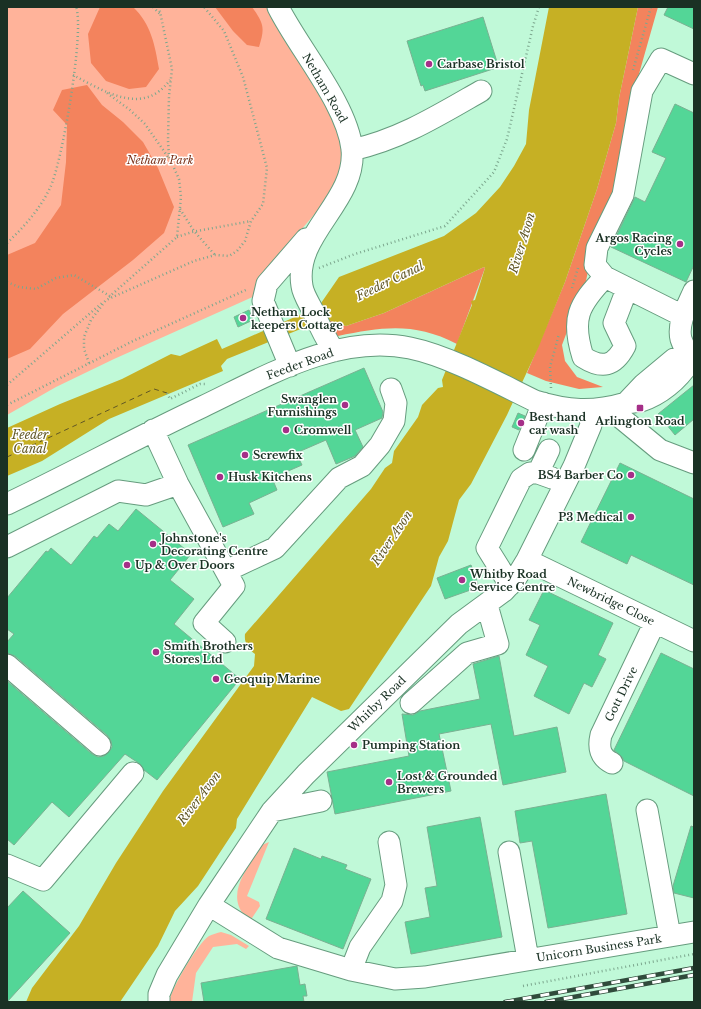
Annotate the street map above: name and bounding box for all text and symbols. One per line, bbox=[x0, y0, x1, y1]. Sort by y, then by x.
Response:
street label: Netham Road bbox=[299, 51, 351, 126]
place label: Carbase Bristol bbox=[437, 57, 525, 71]
marker: Carbase Bristol bbox=[424, 59, 434, 69]
park label: Netham Park bbox=[126, 153, 194, 167]
water label: River Avon bbox=[505, 210, 538, 276]
place label: Argos Racing Cycles bbox=[595, 231, 672, 258]
marker: Argos Racing Cycles bbox=[675, 239, 685, 249]
water label: Feeder Canal bbox=[353, 258, 426, 304]
place label: Netham Lock keepers Cottage bbox=[251, 305, 343, 332]
marker: Netham Lock keepers Cottage bbox=[238, 313, 248, 323]
street label: Feeder Road bbox=[264, 345, 336, 383]
place label: Swanglen Furnishings bbox=[267, 392, 337, 419]
marker: Swanglen Furnishings bbox=[340, 400, 350, 410]
marker: Arlington Road bbox=[635, 403, 645, 413]
place label: Best hand car wash bbox=[529, 410, 587, 437]
place label: Arlington Road bbox=[594, 414, 685, 428]
marker: Best hand car wash bbox=[516, 418, 526, 428]
place label: Cromwell bbox=[294, 423, 352, 437]
marker: Cromwell bbox=[281, 425, 291, 435]
water label: Feeder Canal bbox=[11, 427, 49, 456]
place label: Screwfix bbox=[253, 448, 304, 462]
marker: Screwfix bbox=[240, 450, 250, 460]
place label: BS4 Barber Co bbox=[538, 468, 623, 482]
place label: Husk Kitchens bbox=[228, 470, 312, 484]
marker: BS4 Barber Co bbox=[626, 470, 636, 480]
marker: Husk Kitchens bbox=[215, 472, 225, 482]
water label: River Avon bbox=[367, 507, 416, 569]
place label: P3 Medical bbox=[558, 510, 623, 524]
marker: P3 Medical bbox=[626, 512, 636, 522]
place label: Johnstone's Decorating Centre bbox=[159, 531, 269, 558]
marker: Johnstone's Decorating Centre bbox=[148, 539, 158, 549]
place label: Up & Over Doors bbox=[135, 558, 235, 572]
marker: Up & Over Doors bbox=[122, 560, 132, 570]
place label: Whitby Road Service Centre bbox=[469, 567, 556, 594]
street label: Newbridge Close bbox=[565, 574, 657, 628]
marker: Whitby Road Service Centre bbox=[457, 575, 467, 585]
place label: Smith Brothers Stores Ltd bbox=[164, 639, 253, 666]
marker: Smith Brothers Stores Ltd bbox=[151, 647, 161, 657]
street label: Gott Drive bbox=[602, 664, 640, 724]
place label: Geoquip Marine bbox=[224, 672, 320, 686]
street label: Whitby Road bbox=[345, 673, 409, 736]
marker: Geoquip Marine bbox=[211, 674, 221, 684]
place label: Pumping Station bbox=[362, 738, 460, 752]
marker: Pumping Station bbox=[349, 740, 359, 750]
water label: River Avon bbox=[173, 768, 224, 828]
place label: Lost & Grounded Brewers bbox=[397, 769, 498, 796]
marker: Lost & Grounded Brewers bbox=[384, 777, 394, 787]
street label: Unicorn Business Park bbox=[535, 931, 663, 965]

